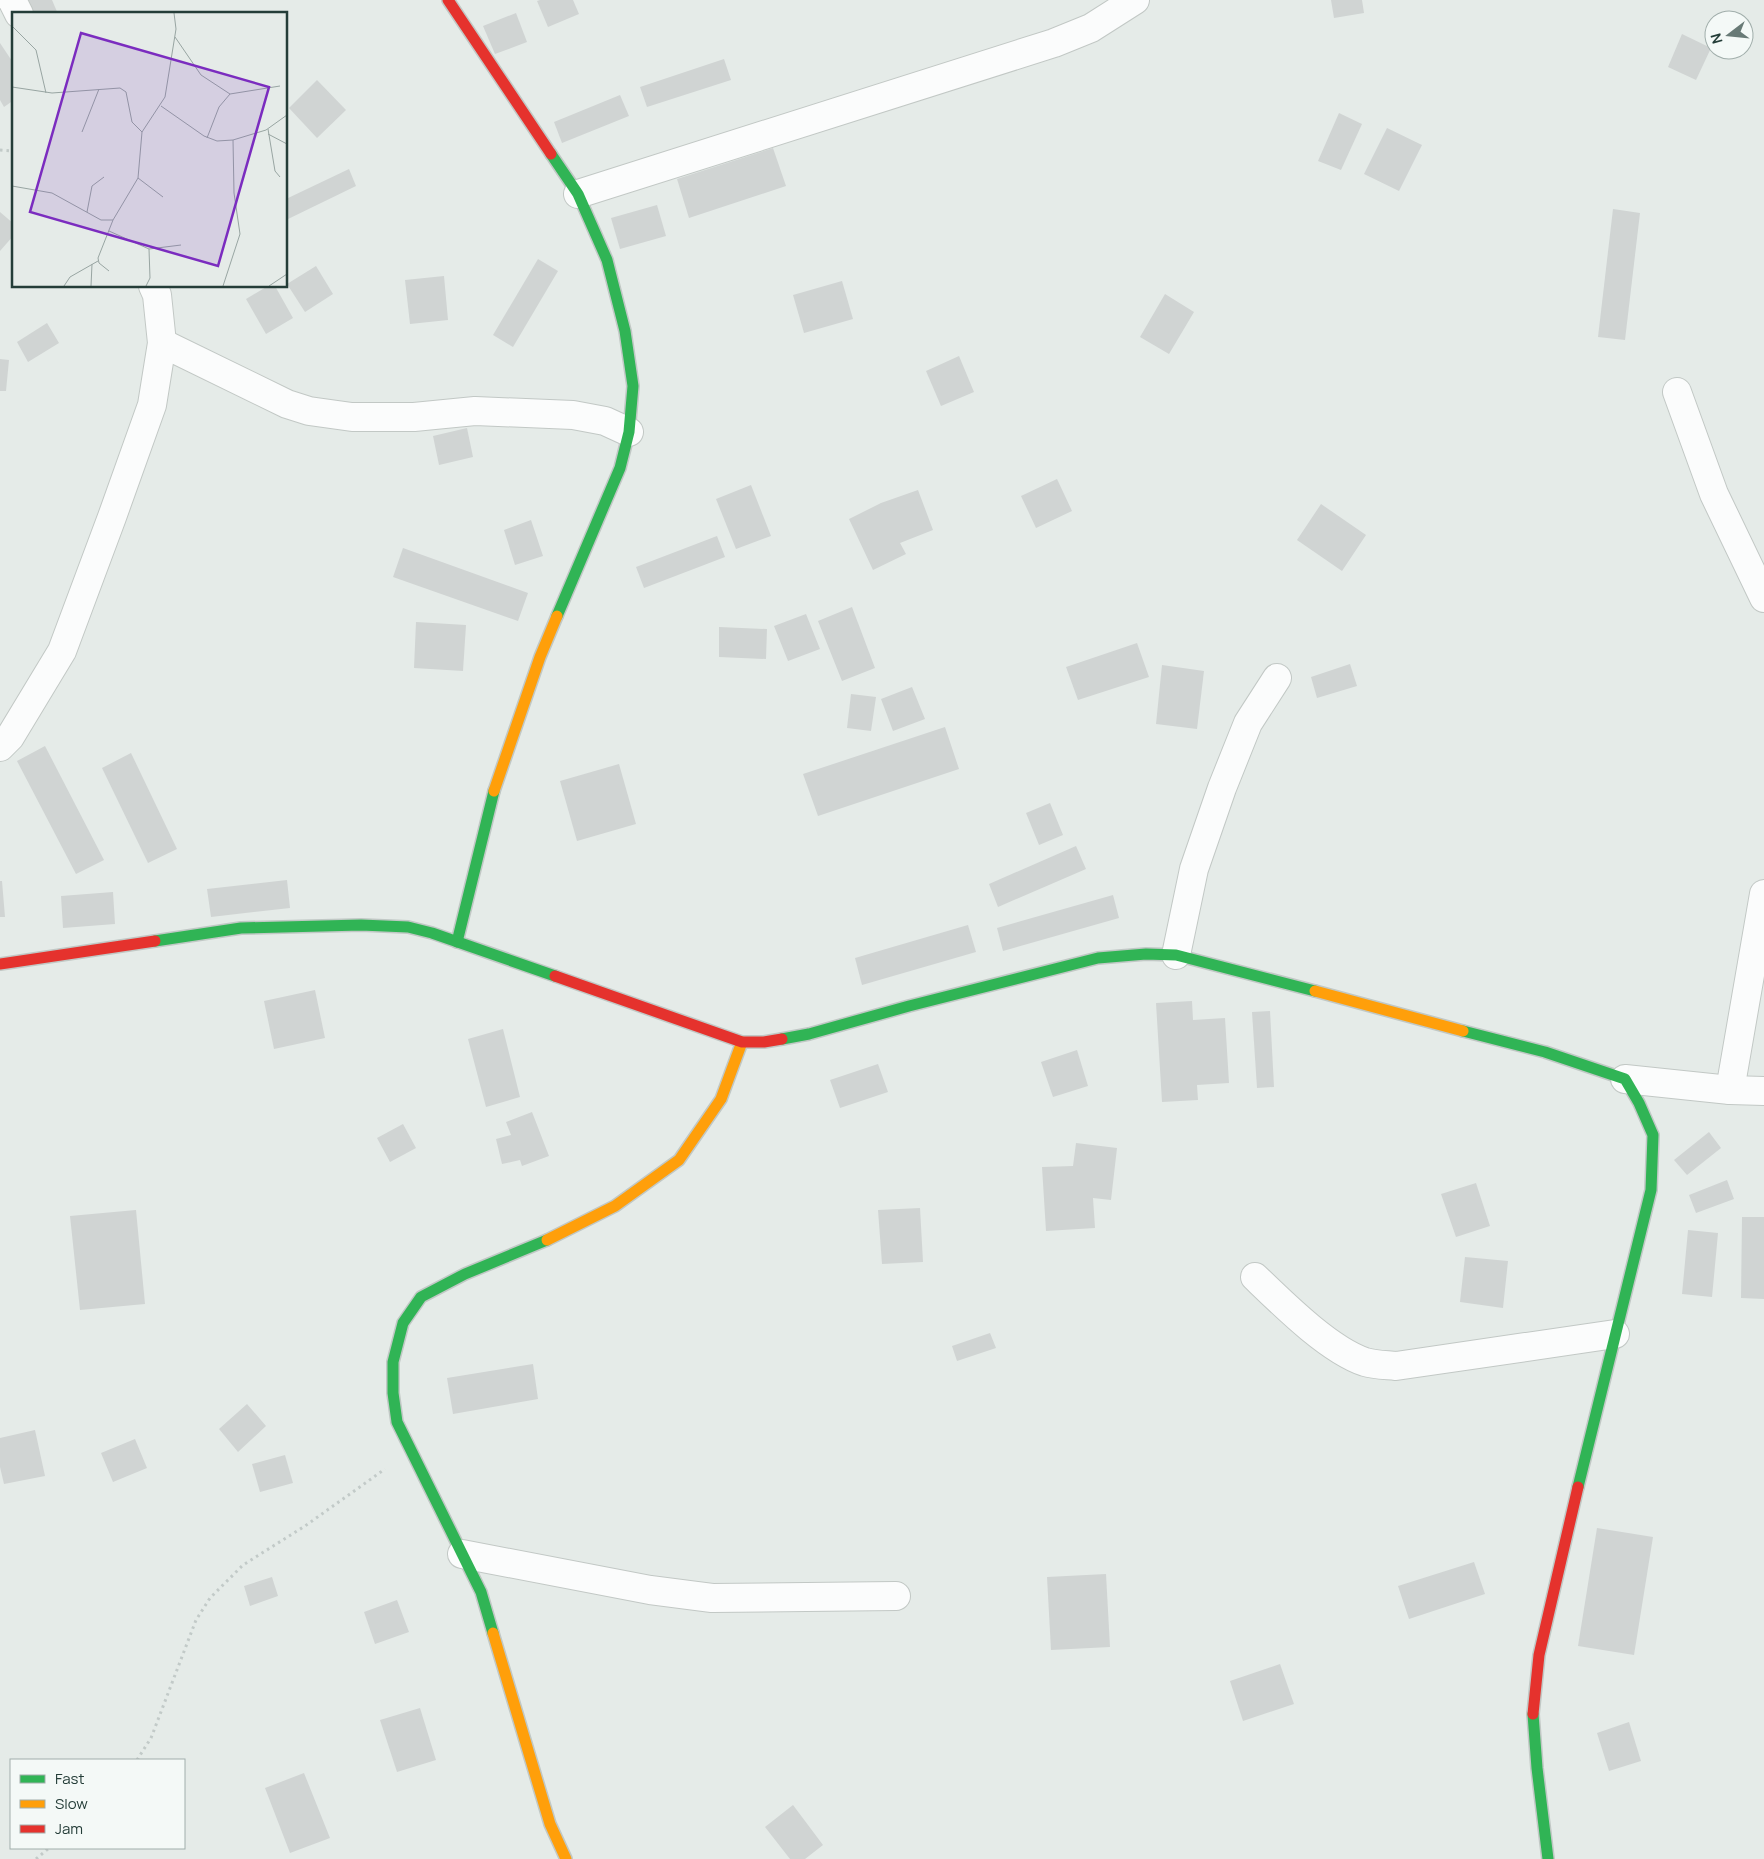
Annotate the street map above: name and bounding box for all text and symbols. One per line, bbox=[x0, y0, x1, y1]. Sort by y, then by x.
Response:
north arrow bbox=[1704, 10, 1754, 60]
inset map bbox=[12, 12, 288, 288]
text: N bbox=[1706, 31, 1727, 46]
legend bbox=[10, 1759, 185, 1849]
text: Fast bbox=[55, 1768, 84, 1789]
text: Slow bbox=[55, 1793, 88, 1814]
text: Jam bbox=[55, 1818, 83, 1839]

